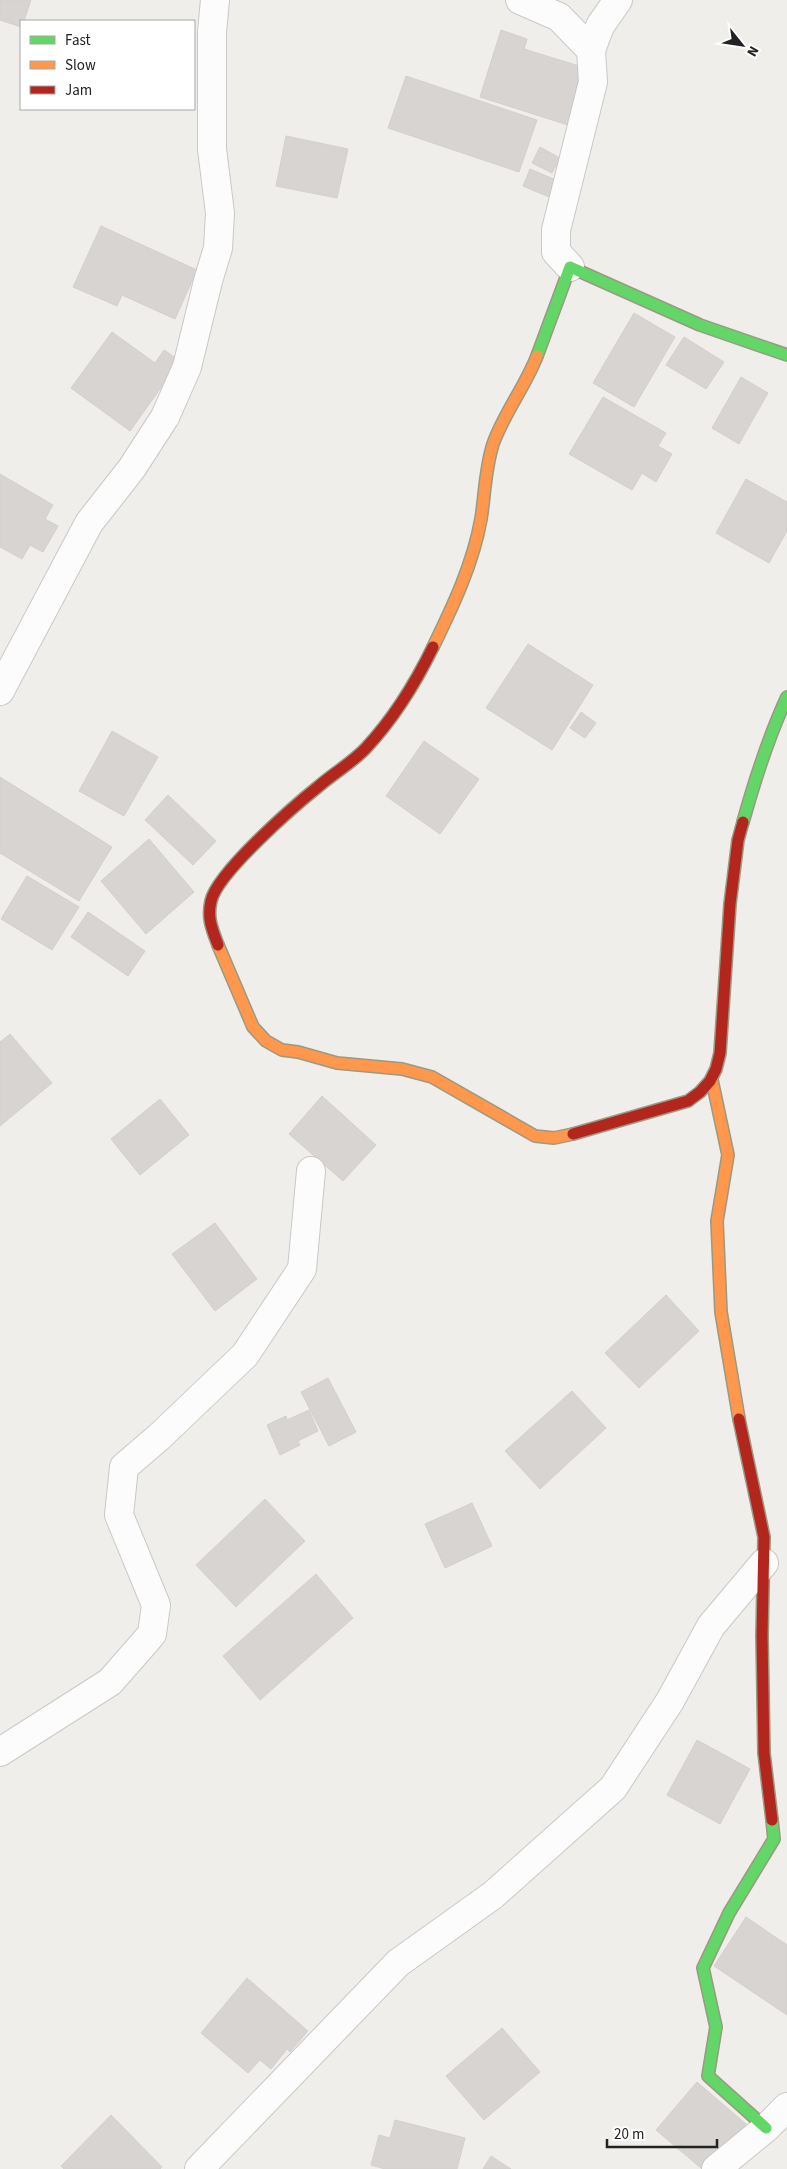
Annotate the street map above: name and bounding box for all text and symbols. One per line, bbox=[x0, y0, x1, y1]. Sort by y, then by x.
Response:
legend bbox=[20, 20, 195, 110]
north arrow bbox=[717, 20, 767, 70]
text: Fast bbox=[65, 30, 91, 51]
text: N bbox=[741, 42, 763, 60]
text: Slow bbox=[65, 55, 96, 76]
text: Jam bbox=[65, 80, 92, 101]
scale bar bbox=[607, 2116, 717, 2148]
text: 20 m bbox=[614, 2124, 644, 2145]

